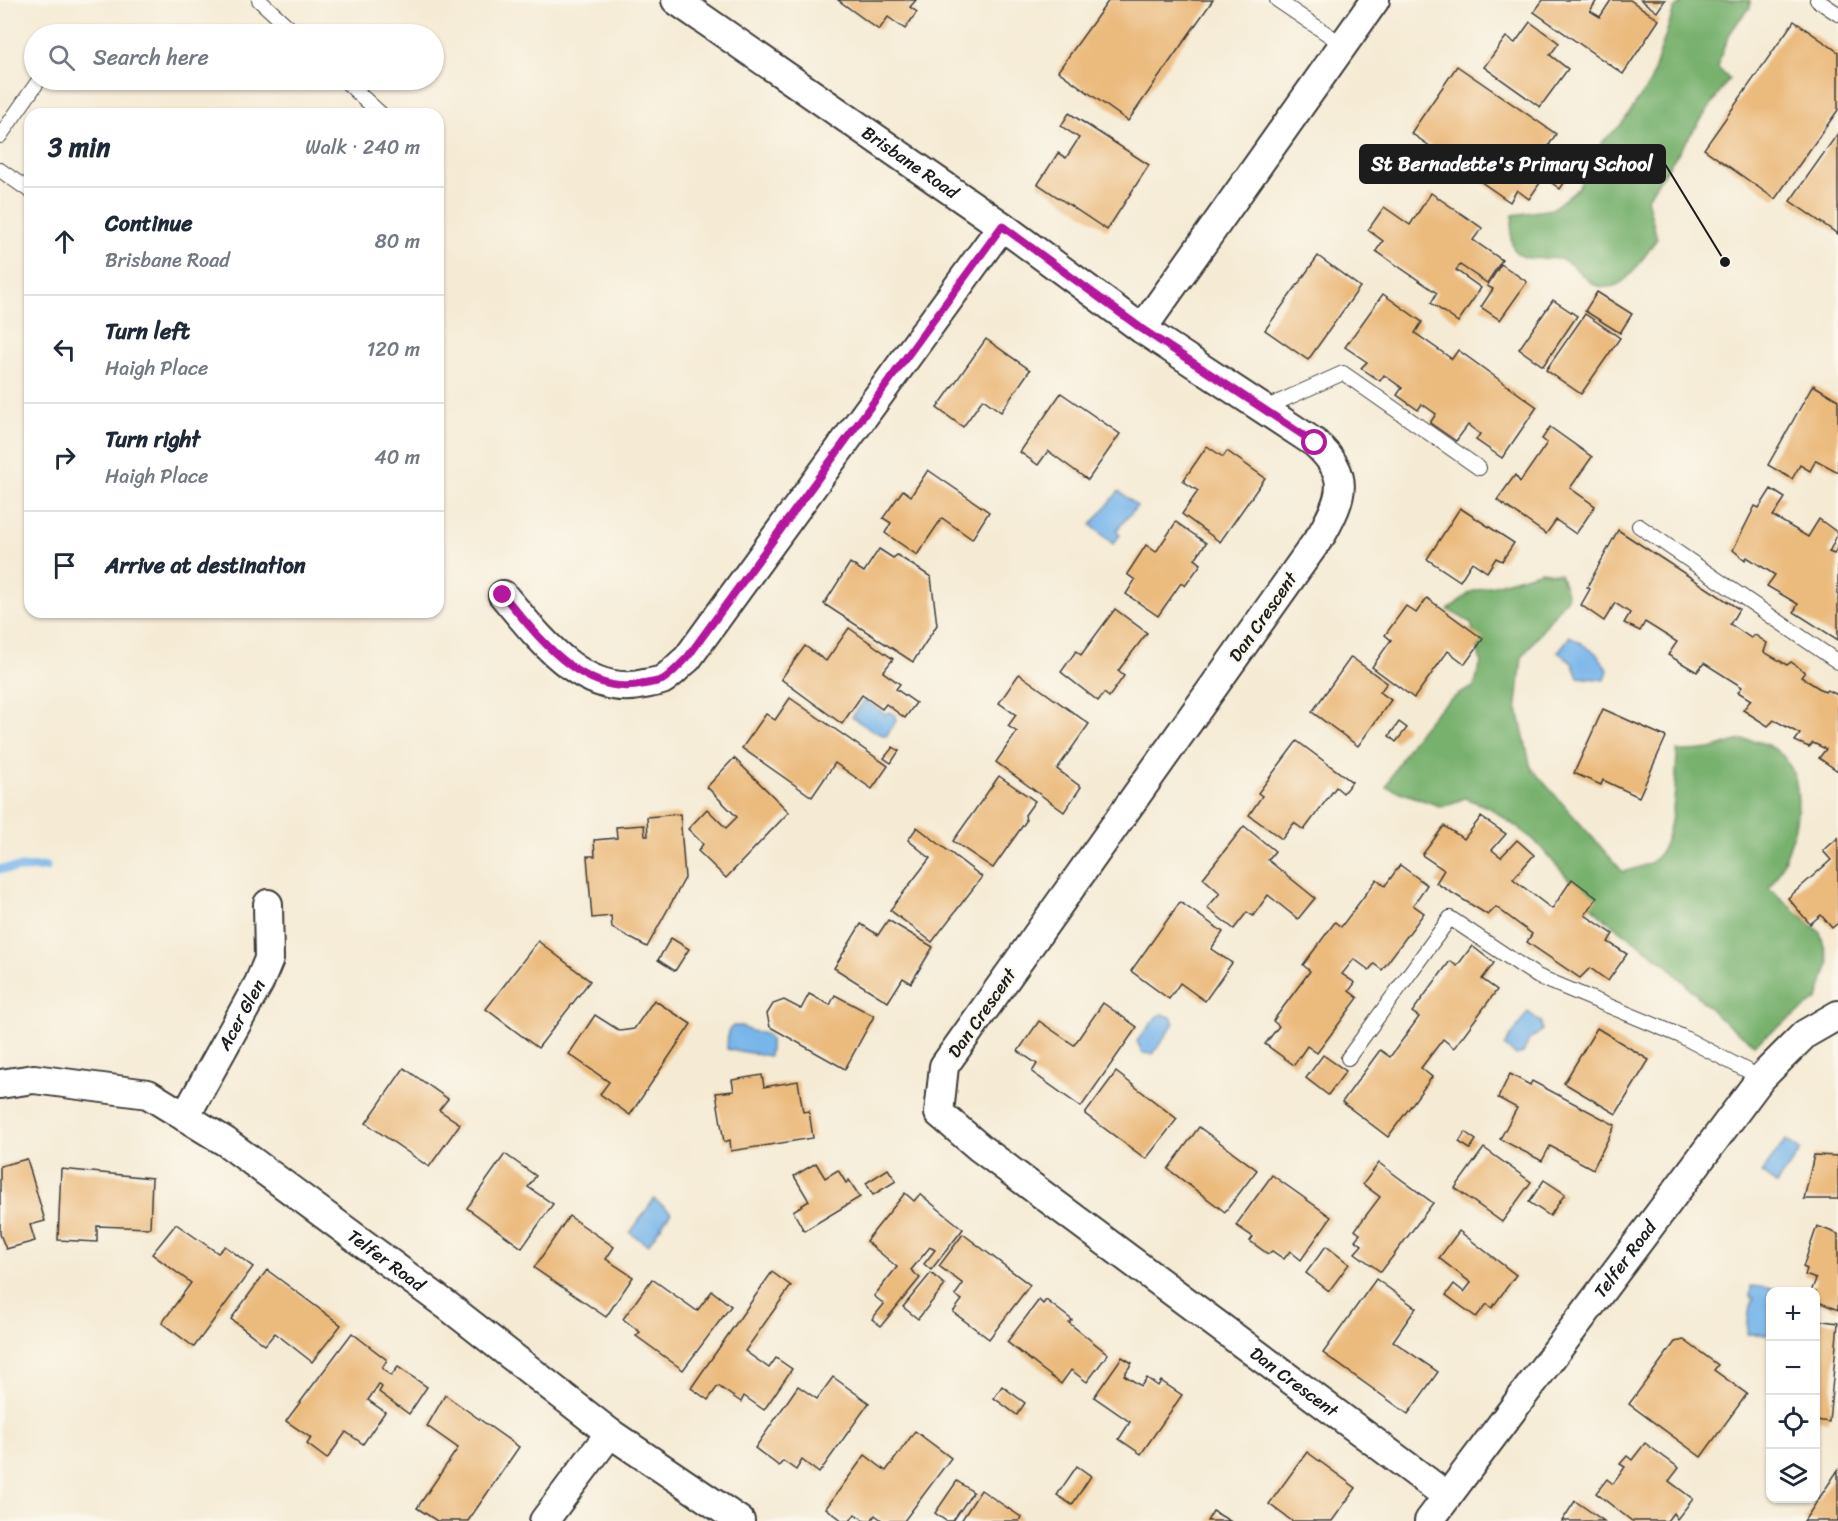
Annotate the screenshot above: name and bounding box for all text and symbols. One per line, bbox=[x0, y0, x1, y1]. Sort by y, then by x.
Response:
search box bbox=[24, 24, 444, 90]
text: Search here bbox=[93, 38, 209, 77]
icon: search bbox=[45, 41, 78, 74]
street label: Brisbane Road bbox=[855, 117, 967, 208]
text: 3 min bbox=[48, 124, 110, 170]
text: Walk · 240 m bbox=[305, 130, 420, 165]
callout: St Bernadette's Primary School bbox=[1360, 145, 1665, 183]
text: St Bernadette's Primary School bbox=[1370, 147, 1654, 182]
text: Continue bbox=[105, 204, 193, 243]
text: 80 m bbox=[375, 224, 420, 259]
icon: ahead bbox=[48, 225, 81, 258]
text: Brisbane Road bbox=[105, 243, 230, 278]
text: Turn left bbox=[105, 312, 190, 351]
text: 120 m bbox=[367, 332, 420, 367]
icon: left bbox=[48, 333, 81, 366]
text: Haigh Place bbox=[105, 351, 208, 386]
text: Turn right bbox=[105, 420, 200, 459]
route start bbox=[1301, 429, 1327, 455]
text: 40 m bbox=[374, 440, 420, 475]
icon: right bbox=[48, 441, 81, 474]
text: Haigh Place bbox=[105, 459, 208, 494]
text: Arrive at destination bbox=[105, 546, 306, 585]
icon: arrive bbox=[48, 549, 81, 582]
street label: Dan Crescent bbox=[1220, 565, 1306, 669]
route end bbox=[489, 581, 515, 607]
street label: Dan Crescent bbox=[939, 961, 1025, 1065]
street label: Acer Glen bbox=[208, 973, 274, 1057]
street label: Telfer Road bbox=[1585, 1212, 1666, 1305]
street label: Telfer Road bbox=[340, 1221, 433, 1301]
map controls bbox=[1766, 1287, 1820, 1503]
button: + bbox=[1766, 1287, 1820, 1341]
street label: Dan Crescent bbox=[1243, 1338, 1346, 1426]
button: − bbox=[1766, 1341, 1820, 1395]
button: locate bbox=[1766, 1395, 1820, 1449]
button: layers bbox=[1766, 1449, 1820, 1503]

